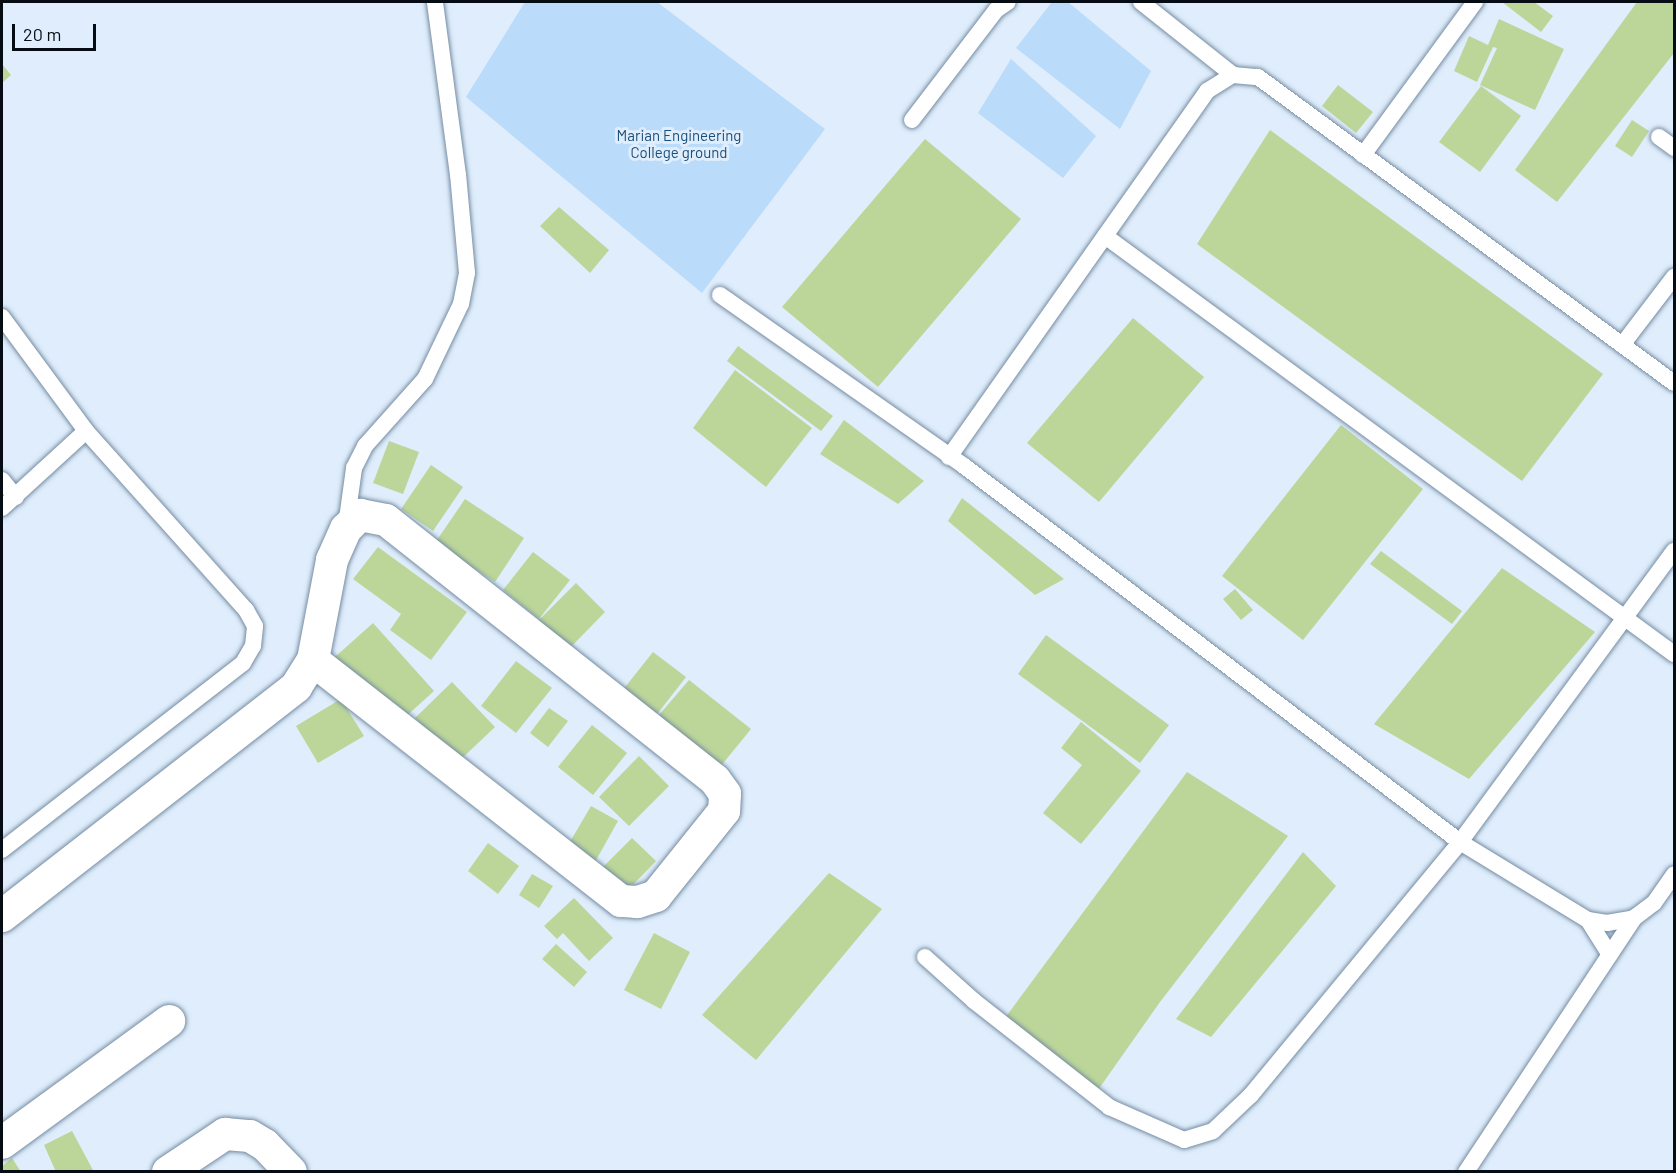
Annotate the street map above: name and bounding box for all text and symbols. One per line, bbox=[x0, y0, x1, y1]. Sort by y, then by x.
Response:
scale bar bbox=[15, 12, 99, 50]
text: 20 m bbox=[23, 23, 61, 45]
park label: Marian Engineering College ground bbox=[617, 126, 741, 161]

